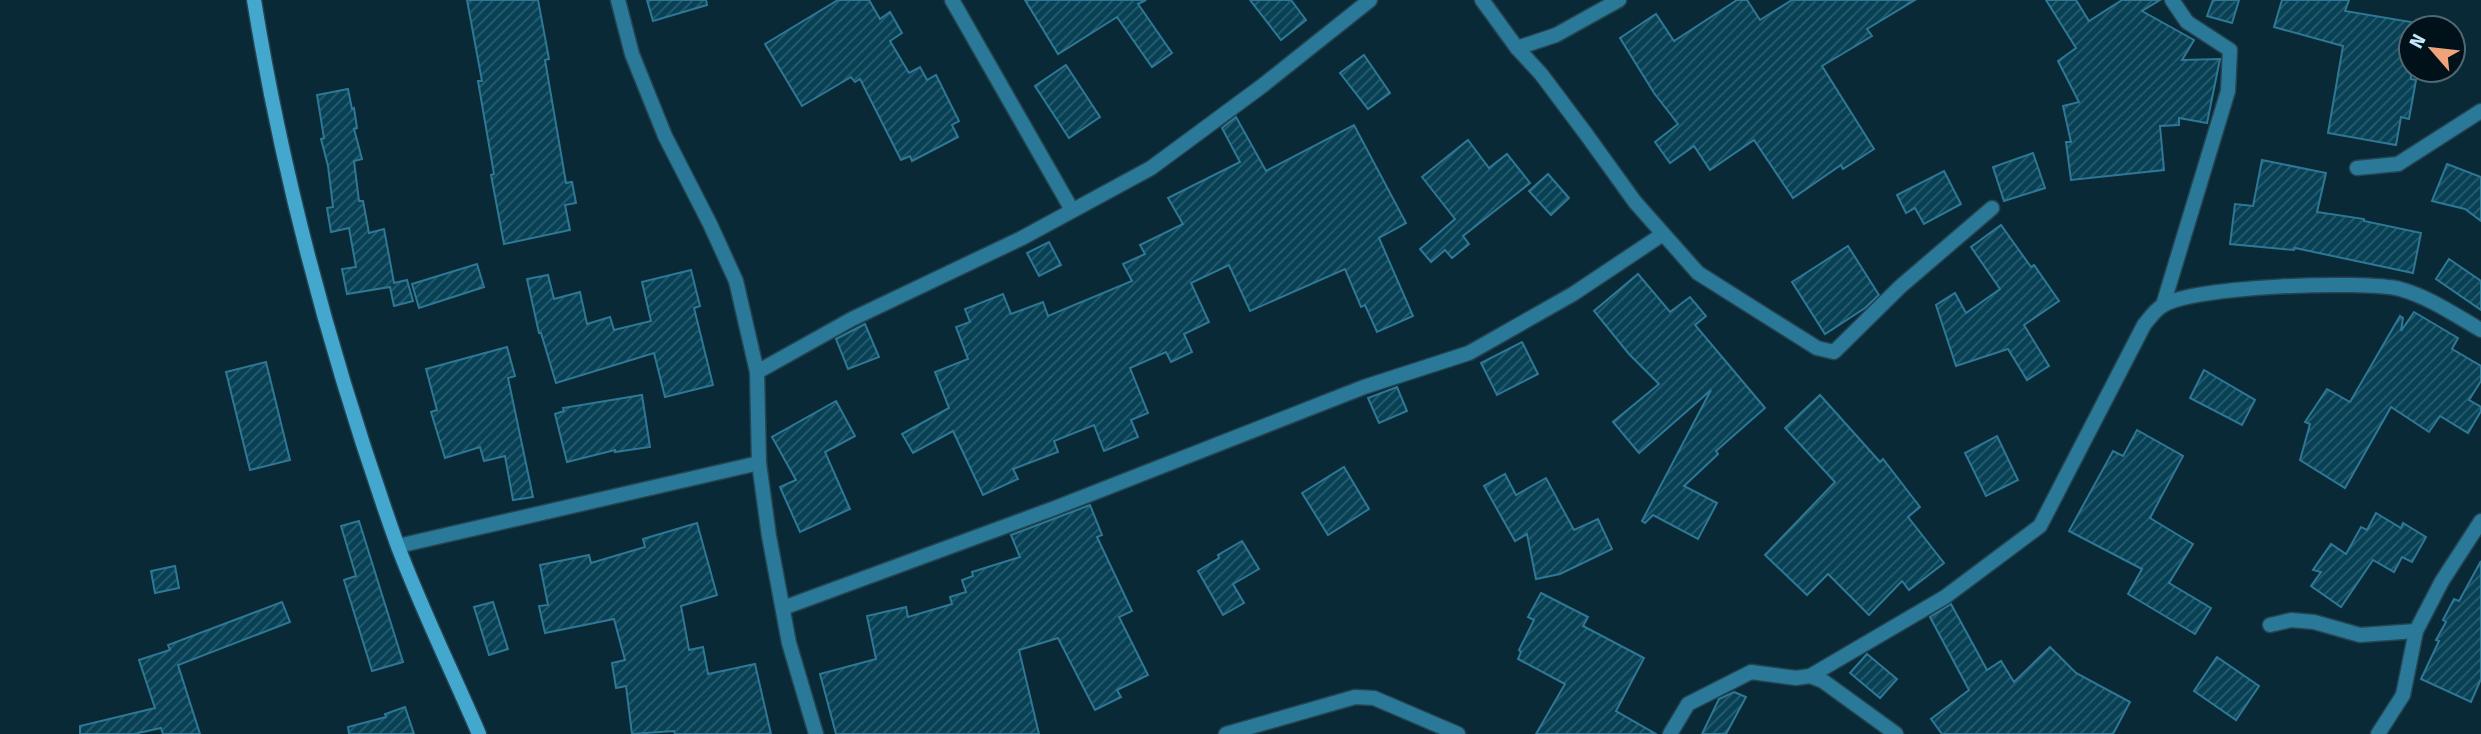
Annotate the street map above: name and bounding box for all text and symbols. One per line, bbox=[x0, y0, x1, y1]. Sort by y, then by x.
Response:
north arrow bbox=[2397, 14, 2467, 84]
text: N bbox=[2404, 30, 2431, 52]

